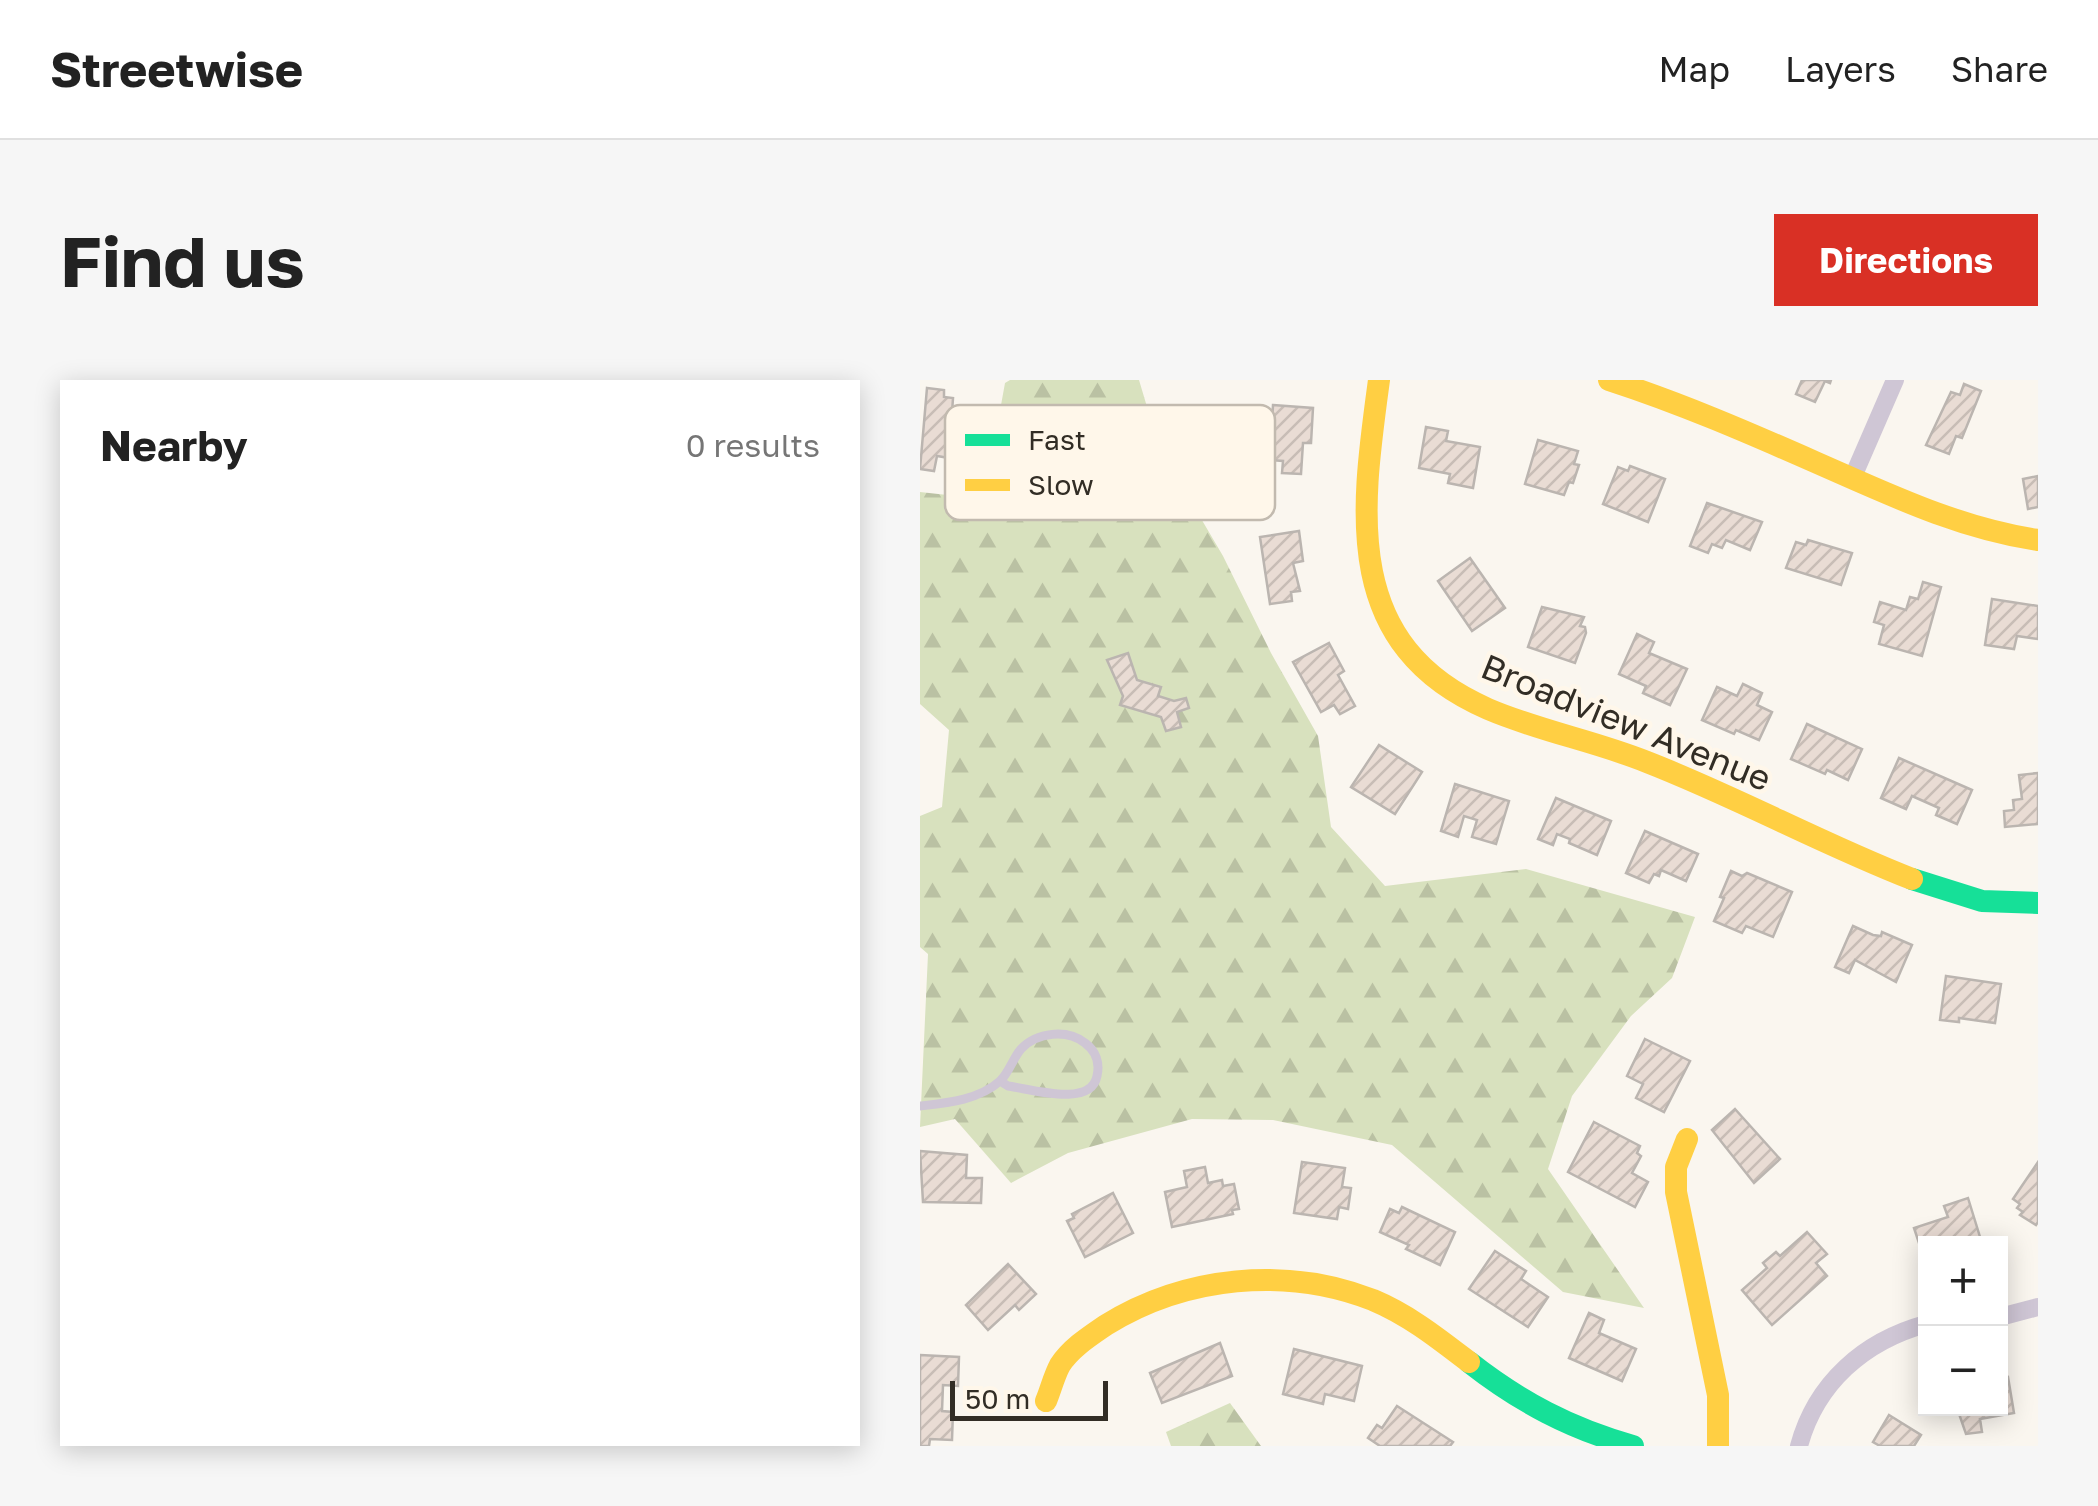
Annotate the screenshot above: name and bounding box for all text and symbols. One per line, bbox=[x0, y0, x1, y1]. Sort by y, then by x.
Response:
text: Streetwise bbox=[50, 40, 303, 98]
text: Map bbox=[1659, 48, 1730, 90]
text: Layers bbox=[1785, 48, 1896, 90]
text: Share bbox=[1951, 48, 2048, 90]
button: Directions bbox=[1774, 214, 2038, 306]
text: Find us bbox=[60, 218, 305, 302]
legend bbox=[945, 405, 1275, 520]
text: Nearby bbox=[100, 420, 248, 470]
text: Fast bbox=[1028, 423, 1086, 456]
text: 0 results bbox=[686, 426, 820, 464]
text: Slow bbox=[1028, 468, 1094, 501]
street label: Broadview Avenue bbox=[1475, 645, 1777, 799]
map controls bbox=[1918, 1236, 2008, 1416]
button: + bbox=[1918, 1236, 2008, 1326]
button: − bbox=[1918, 1326, 2008, 1416]
scale bar bbox=[950, 1376, 1108, 1420]
text: 50 m bbox=[965, 1382, 1030, 1415]

